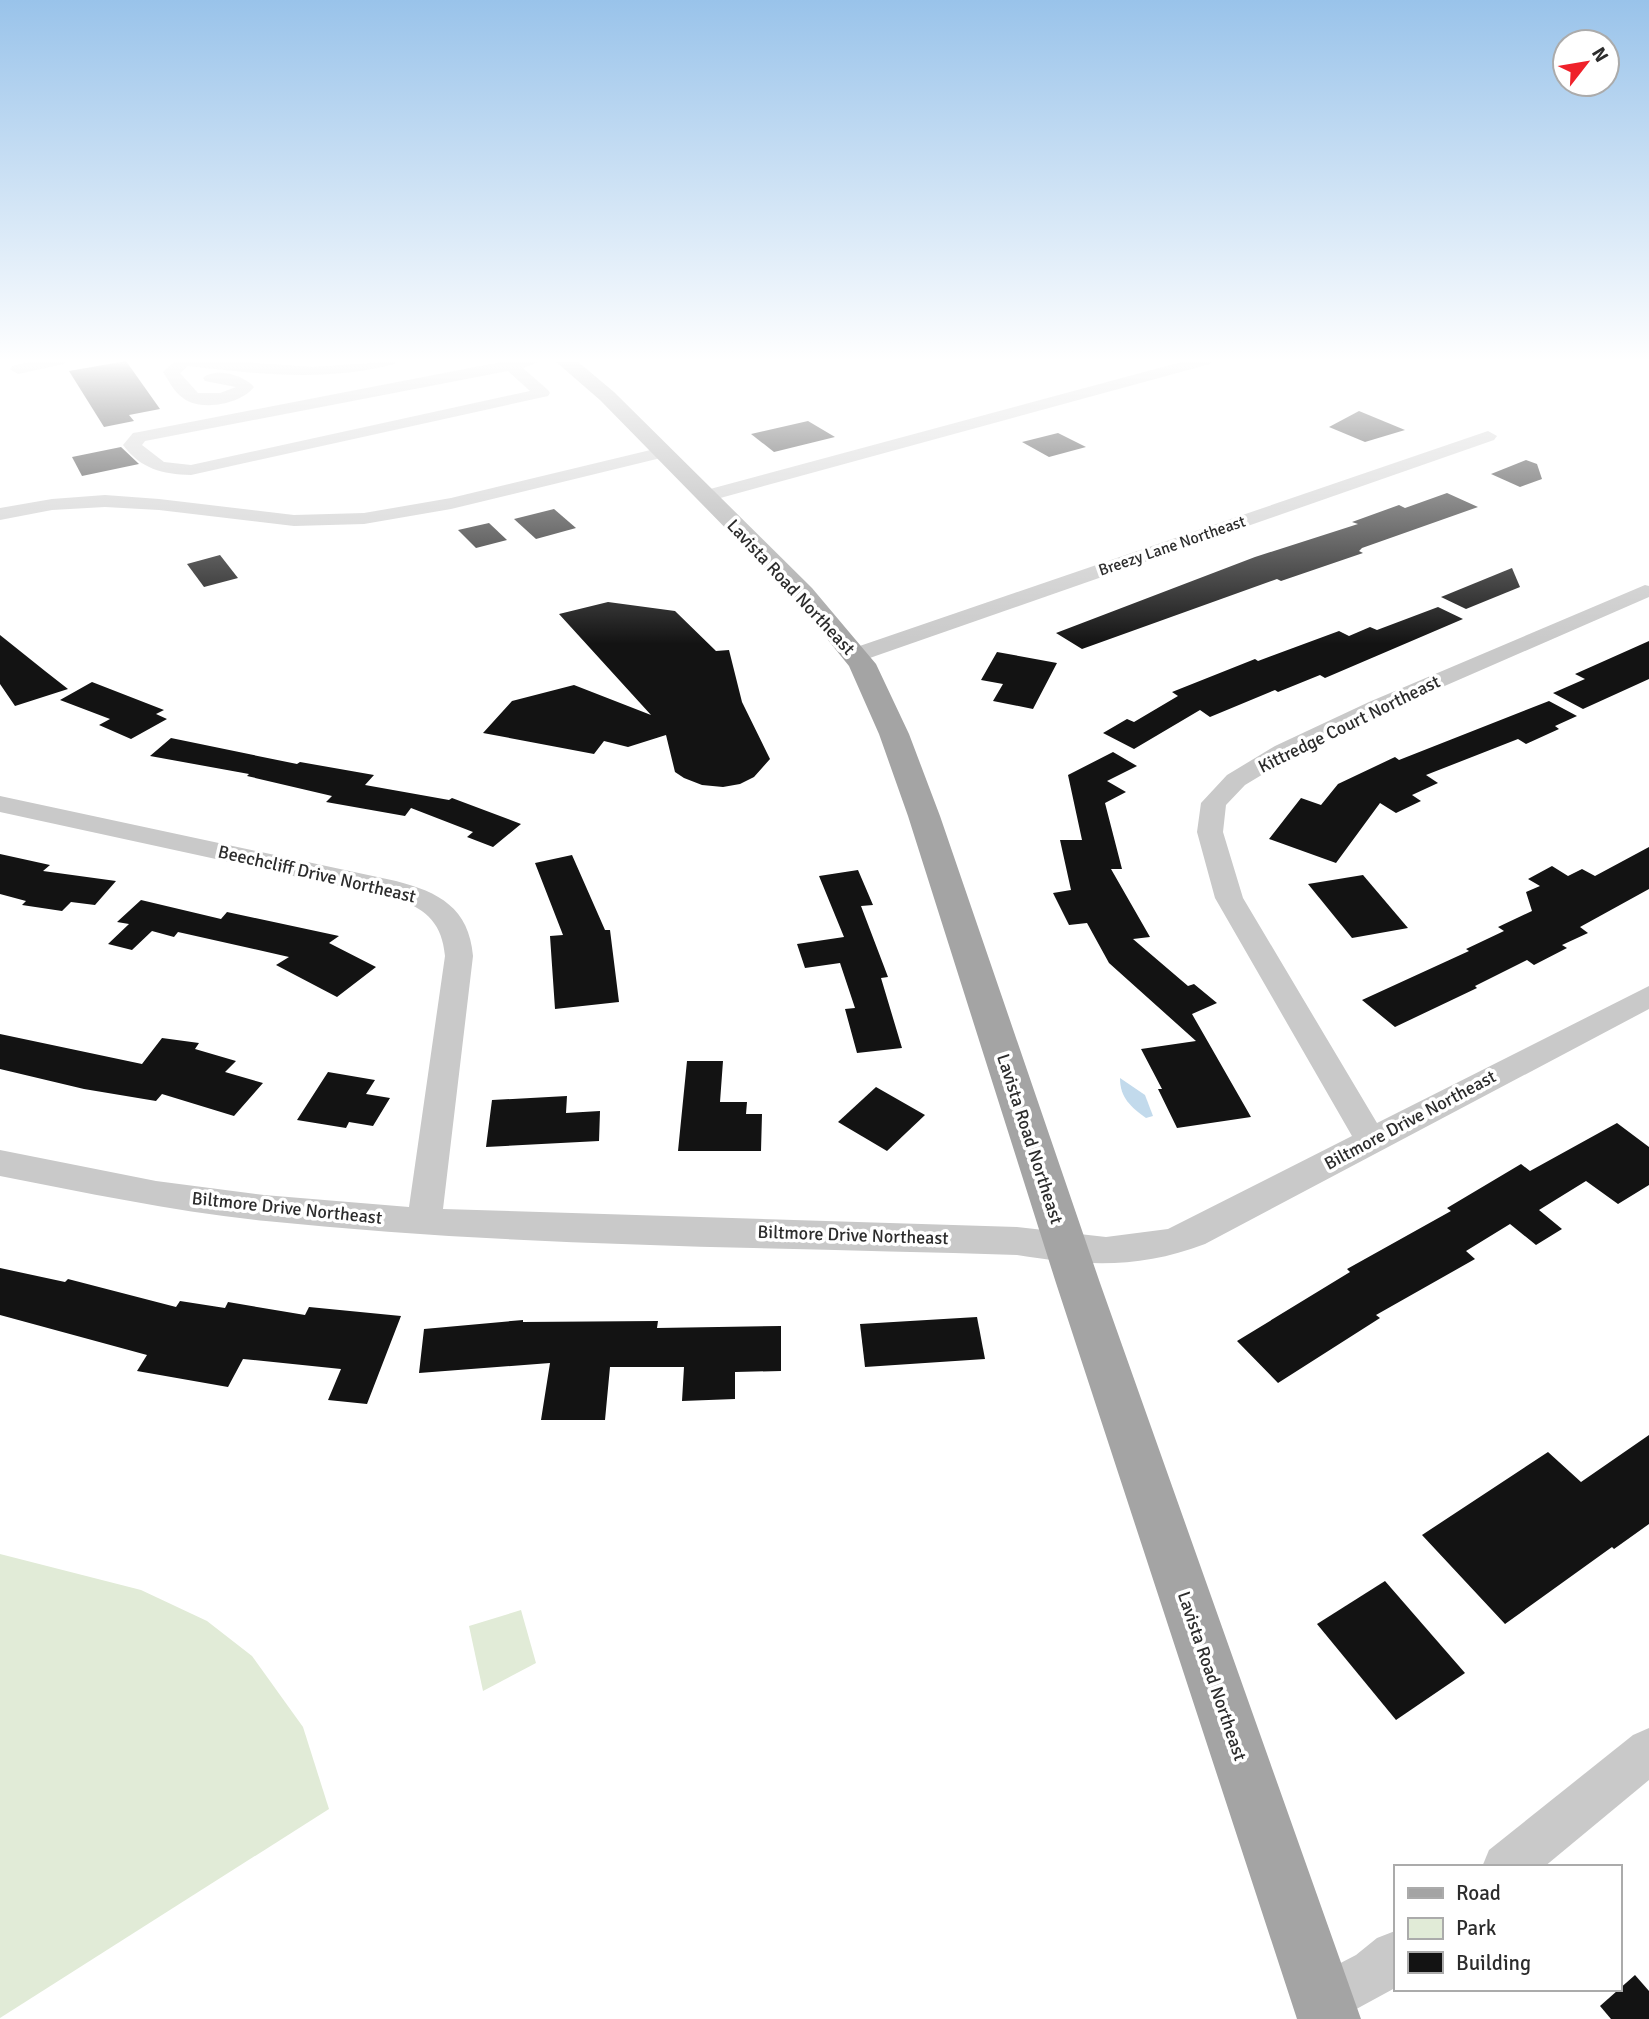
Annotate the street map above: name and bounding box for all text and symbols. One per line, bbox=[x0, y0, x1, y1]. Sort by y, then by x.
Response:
north arrow bbox=[1551, 28, 1621, 98]
text: N bbox=[1586, 43, 1613, 67]
street label: Breezy Lane Northeast bbox=[1096, 511, 1249, 581]
street label: Lavista Road Northeast bbox=[722, 515, 860, 659]
street label: Kittredge Court Northeast bbox=[1254, 670, 1444, 778]
street label: Beechcliff Drive Northeast bbox=[216, 841, 418, 907]
street label: Lavista Road Northeast bbox=[992, 1051, 1068, 1227]
street label: Biltmore Drive Northeast bbox=[1320, 1065, 1500, 1175]
street label: Biltmore Drive Northeast bbox=[191, 1187, 383, 1229]
street label: Biltmore Drive Northeast bbox=[757, 1221, 949, 1249]
street label: Lavista Road Northeast bbox=[1173, 1588, 1251, 1764]
legend bbox=[1394, 1865, 1621, 1991]
text: Road bbox=[1456, 1880, 1501, 1906]
text: Park bbox=[1456, 1915, 1497, 1941]
text: Building bbox=[1456, 1950, 1531, 1976]

